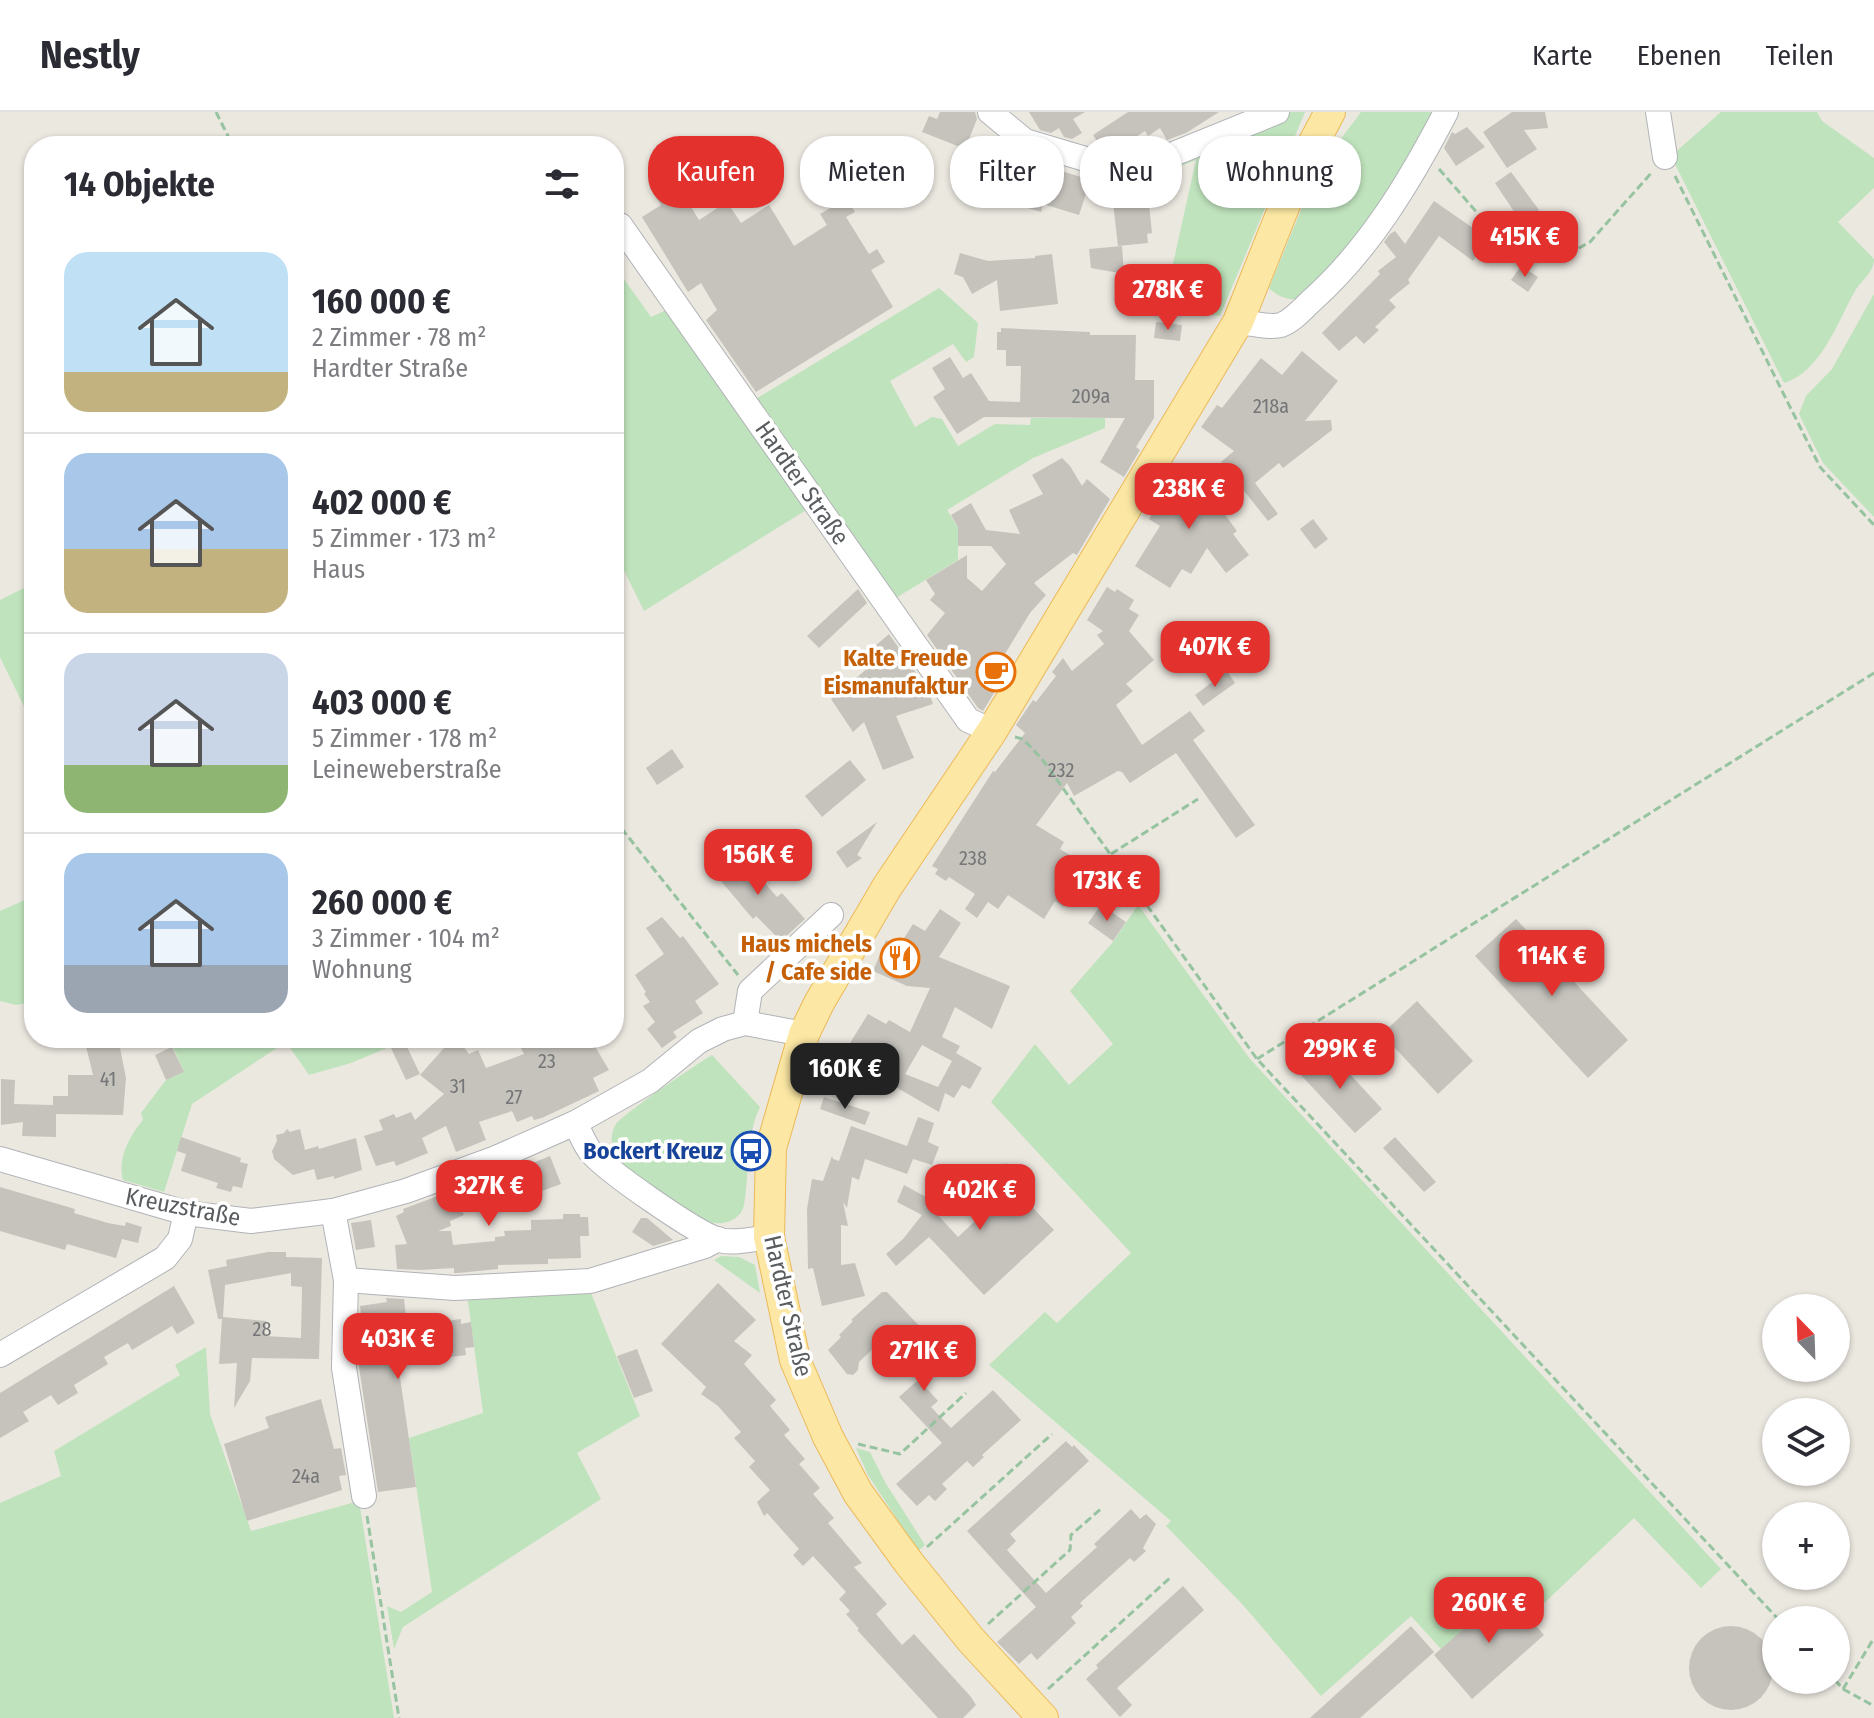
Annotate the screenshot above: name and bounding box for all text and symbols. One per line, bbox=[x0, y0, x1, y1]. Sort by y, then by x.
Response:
text: Nestly bbox=[40, 32, 140, 78]
text: Karte bbox=[1532, 39, 1593, 72]
text: Ebenen bbox=[1637, 39, 1722, 72]
text: Teilen bbox=[1766, 39, 1834, 72]
chip: Kaufen bbox=[648, 136, 784, 208]
chip: Mieten bbox=[800, 136, 934, 208]
chip: Filter bbox=[950, 136, 1064, 208]
chip: Neu bbox=[1080, 136, 1182, 208]
chip: Wohnung bbox=[1198, 136, 1361, 208]
icon: filters bbox=[540, 162, 584, 206]
text: 14 Objekte bbox=[64, 164, 215, 205]
pin: 415K € bbox=[1460, 211, 1590, 279]
text: 415K € bbox=[1490, 221, 1560, 252]
pin: 278K € bbox=[1103, 264, 1233, 332]
text: 278K € bbox=[1133, 274, 1203, 305]
text: 160 000 € bbox=[312, 281, 451, 322]
icon: home bbox=[128, 284, 224, 380]
text: 2 Zimmer · 78 m² bbox=[312, 322, 486, 353]
text: Hardter Straße bbox=[312, 353, 468, 384]
house number: 209a bbox=[1072, 384, 1110, 408]
house number: 218a bbox=[1253, 394, 1289, 418]
street label: Hardter Straße bbox=[749, 416, 855, 550]
pin: 238K € bbox=[1124, 463, 1254, 531]
text: 238K € bbox=[1153, 473, 1225, 504]
text: 402 000 € bbox=[312, 482, 452, 523]
icon: home bbox=[128, 485, 224, 581]
text: 5 Zimmer · 173 m² bbox=[312, 523, 496, 554]
text: Haus bbox=[312, 554, 365, 585]
pin: 407K € bbox=[1150, 621, 1280, 689]
text: 407K € bbox=[1179, 631, 1251, 662]
place label: Kalte Freude Eismanufaktur bbox=[823, 644, 968, 700]
cafe icon: Kalte Freude Eismanufaktur bbox=[975, 651, 1017, 693]
text: 403 000 € bbox=[312, 682, 452, 723]
icon: home bbox=[128, 685, 224, 781]
text: 5 Zimmer · 178 m² bbox=[312, 723, 497, 754]
text: Leineweberstraße bbox=[312, 754, 502, 785]
house number: 232 bbox=[1048, 758, 1074, 782]
pin: 156K € bbox=[693, 829, 823, 897]
text: 156K € bbox=[722, 839, 794, 870]
house number: 238 bbox=[959, 846, 987, 870]
pin: 173K € bbox=[1042, 855, 1172, 923]
text: 173K € bbox=[1073, 865, 1141, 896]
text: 260 000 € bbox=[312, 882, 452, 923]
icon: home bbox=[128, 885, 224, 981]
text: 3 Zimmer · 104 m² bbox=[312, 923, 500, 954]
place label: Haus michels / Cafe side bbox=[741, 930, 872, 986]
pin: 114K € bbox=[1487, 930, 1617, 998]
restaurant icon: Haus michels / Cafe side bbox=[879, 937, 921, 979]
text: 114K € bbox=[1517, 940, 1587, 971]
text: Wohnung bbox=[312, 954, 412, 985]
pin: 299K € bbox=[1275, 1023, 1405, 1091]
text: 299K € bbox=[1303, 1033, 1377, 1064]
pin: 160K € bbox=[780, 1043, 910, 1111]
house number: 23 bbox=[538, 1049, 556, 1073]
text: 160K € bbox=[808, 1053, 882, 1084]
house number: 41 bbox=[100, 1067, 116, 1091]
house number: 31 bbox=[450, 1074, 466, 1098]
house number: 27 bbox=[506, 1085, 522, 1109]
bus stop icon: Bockert Kreuz bbox=[730, 1130, 772, 1172]
place label: Bockert Kreuz bbox=[583, 1137, 723, 1165]
pin: 327K € bbox=[424, 1160, 554, 1228]
pin: 402K € bbox=[915, 1164, 1045, 1232]
text: 327K € bbox=[454, 1170, 524, 1201]
text: 402K € bbox=[943, 1174, 1017, 1205]
street label: Kreuzstraße bbox=[123, 1182, 243, 1232]
street label: Hardter Straße bbox=[758, 1233, 818, 1379]
north arrow bbox=[1762, 1294, 1850, 1382]
map controls bbox=[1762, 1294, 1850, 1694]
pin: 403K € bbox=[333, 1313, 463, 1381]
house number: 28 bbox=[253, 1317, 271, 1341]
text: 403K € bbox=[361, 1323, 435, 1354]
pin: 271K € bbox=[859, 1325, 989, 1393]
text: 271K € bbox=[890, 1335, 958, 1366]
button: layers bbox=[1762, 1398, 1850, 1486]
house number: 24a bbox=[292, 1464, 320, 1488]
button: + bbox=[1762, 1502, 1850, 1590]
pin: 260K € bbox=[1424, 1577, 1554, 1645]
text: 260K € bbox=[1452, 1587, 1526, 1618]
button: − bbox=[1762, 1606, 1850, 1694]

